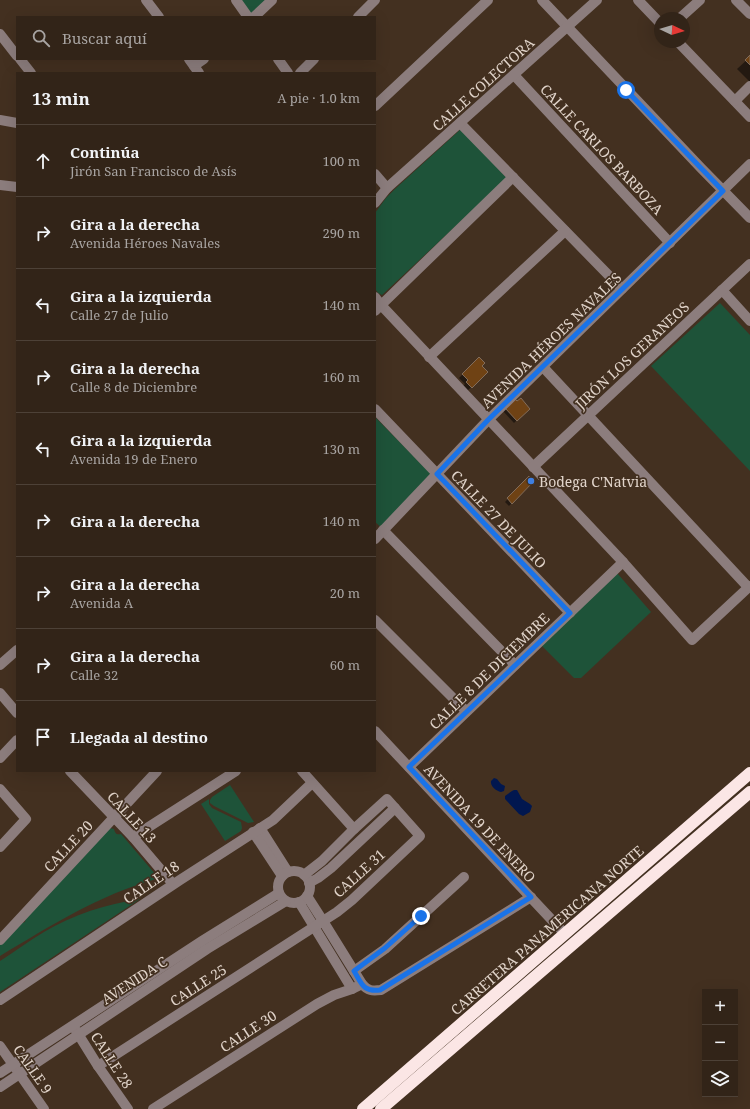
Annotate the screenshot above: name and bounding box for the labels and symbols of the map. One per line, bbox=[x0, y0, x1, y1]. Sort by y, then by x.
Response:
north arrow bbox=[654, 12, 690, 48]
street label: CALLE COLECTORA bbox=[428, 33, 538, 135]
street label: CALLE CARLOS BARBOZA bbox=[536, 80, 668, 218]
route start bbox=[617, 81, 635, 99]
street label: AVENIDA HÉROES NAVALES bbox=[477, 268, 625, 412]
street label: JIRÓN LOS GERANEOS bbox=[570, 297, 693, 414]
street label: CALLE 27 DE JULIO bbox=[447, 466, 551, 572]
place label: Bodega C'Natvia bbox=[539, 472, 647, 491]
marker: Bodega C'Natvia bbox=[526, 476, 536, 486]
street label: CALLE 8 DE DICIEMBRE bbox=[425, 608, 553, 733]
street label: AVENIDA 19 DE ENERO bbox=[420, 760, 540, 886]
street label: CALLE 13 bbox=[103, 787, 161, 847]
street label: CALLE 20 bbox=[39, 816, 97, 876]
street label: CARRETERA PANAMERICANA NORTE bbox=[446, 841, 648, 1019]
street label: CALLE 31 bbox=[329, 845, 389, 901]
street label: CALLE 18 bbox=[119, 856, 183, 908]
route end bbox=[412, 907, 430, 925]
street label: AVENIDA C bbox=[97, 951, 171, 1008]
street label: CALLE 25 bbox=[166, 960, 230, 1010]
street label: CALLE 30 bbox=[216, 1006, 280, 1056]
street label: CALLE 28 bbox=[87, 1028, 137, 1092]
street label: CALLE 9 bbox=[9, 1041, 57, 1097]

